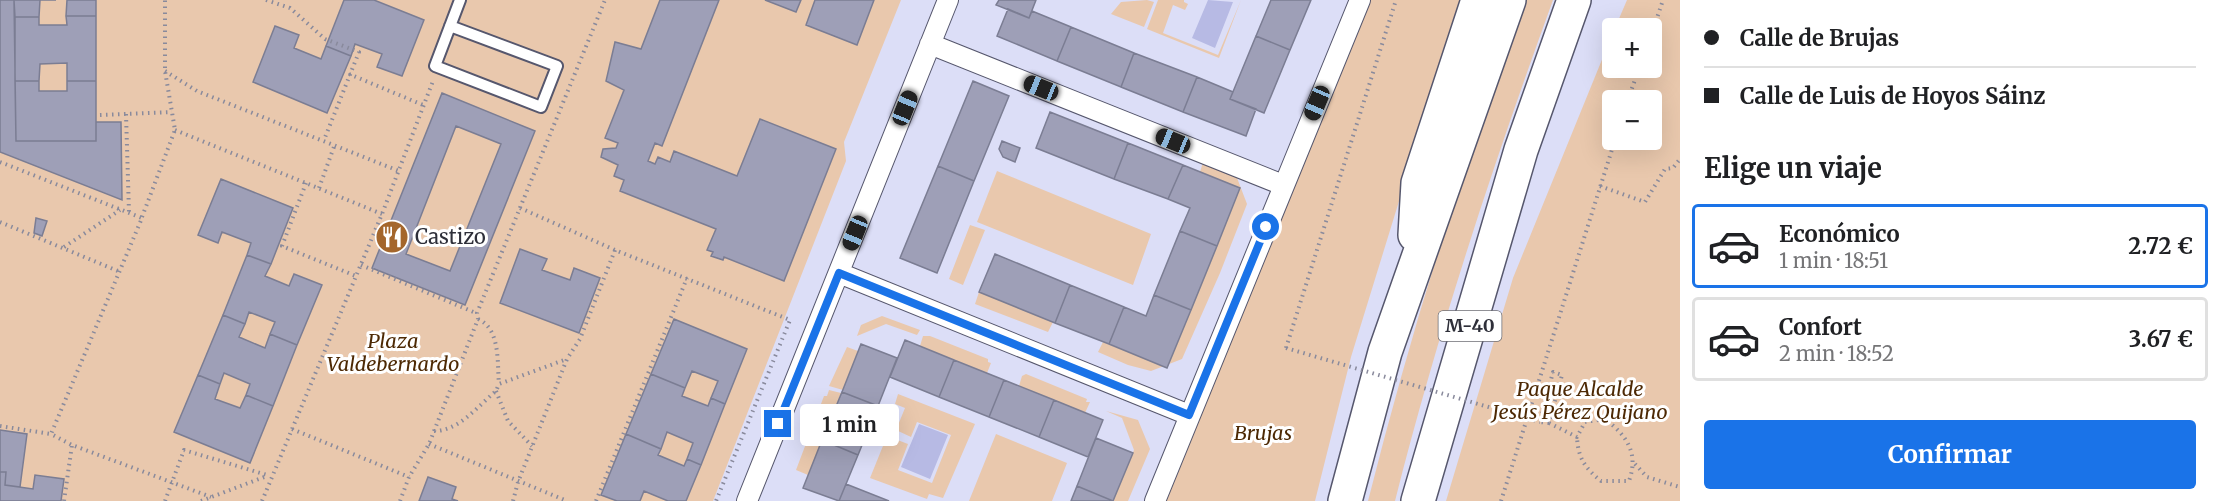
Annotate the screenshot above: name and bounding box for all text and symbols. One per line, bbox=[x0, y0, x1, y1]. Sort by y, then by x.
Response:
map controls bbox=[1602, 18, 1662, 150]
button: + bbox=[1602, 18, 1662, 78]
text: Calle de Brujas bbox=[1740, 24, 1899, 52]
car bbox=[1021, 73, 1061, 103]
text: Calle de Luis de Hoyos Sáinz bbox=[1740, 82, 2045, 110]
car bbox=[1302, 83, 1332, 123]
car bbox=[890, 88, 920, 128]
button: − bbox=[1602, 90, 1662, 150]
car bbox=[1153, 126, 1193, 156]
text: Elige un viaje bbox=[1704, 151, 1882, 185]
car bbox=[840, 213, 870, 253]
route start bbox=[1252, 213, 1279, 240]
restaurant icon: Castizo bbox=[374, 219, 410, 255]
icon: car bbox=[1707, 219, 1761, 273]
text: Económico bbox=[1779, 220, 1900, 248]
place label: Castizo bbox=[415, 224, 486, 249]
text: 2.72 € bbox=[2128, 232, 2193, 260]
text: 1 min · 18:51 bbox=[1779, 248, 1888, 273]
road number: M-40 bbox=[1438, 311, 1502, 341]
icon: car bbox=[1707, 312, 1761, 366]
text: Confort bbox=[1779, 313, 1862, 341]
text: 3.67 € bbox=[2129, 325, 2193, 353]
park label: Plaza Valdebernardo bbox=[327, 328, 459, 376]
text: 2 min · 18:52 bbox=[1779, 341, 1894, 366]
park label: Paque Alcalde Jesús Pérez Quijano bbox=[1490, 376, 1668, 424]
callout: 1 min bbox=[799, 403, 898, 445]
route end bbox=[764, 410, 791, 437]
text: 1 min bbox=[822, 412, 877, 437]
park label: Brujas bbox=[1234, 420, 1292, 445]
button: Confirmar bbox=[1704, 420, 2196, 489]

